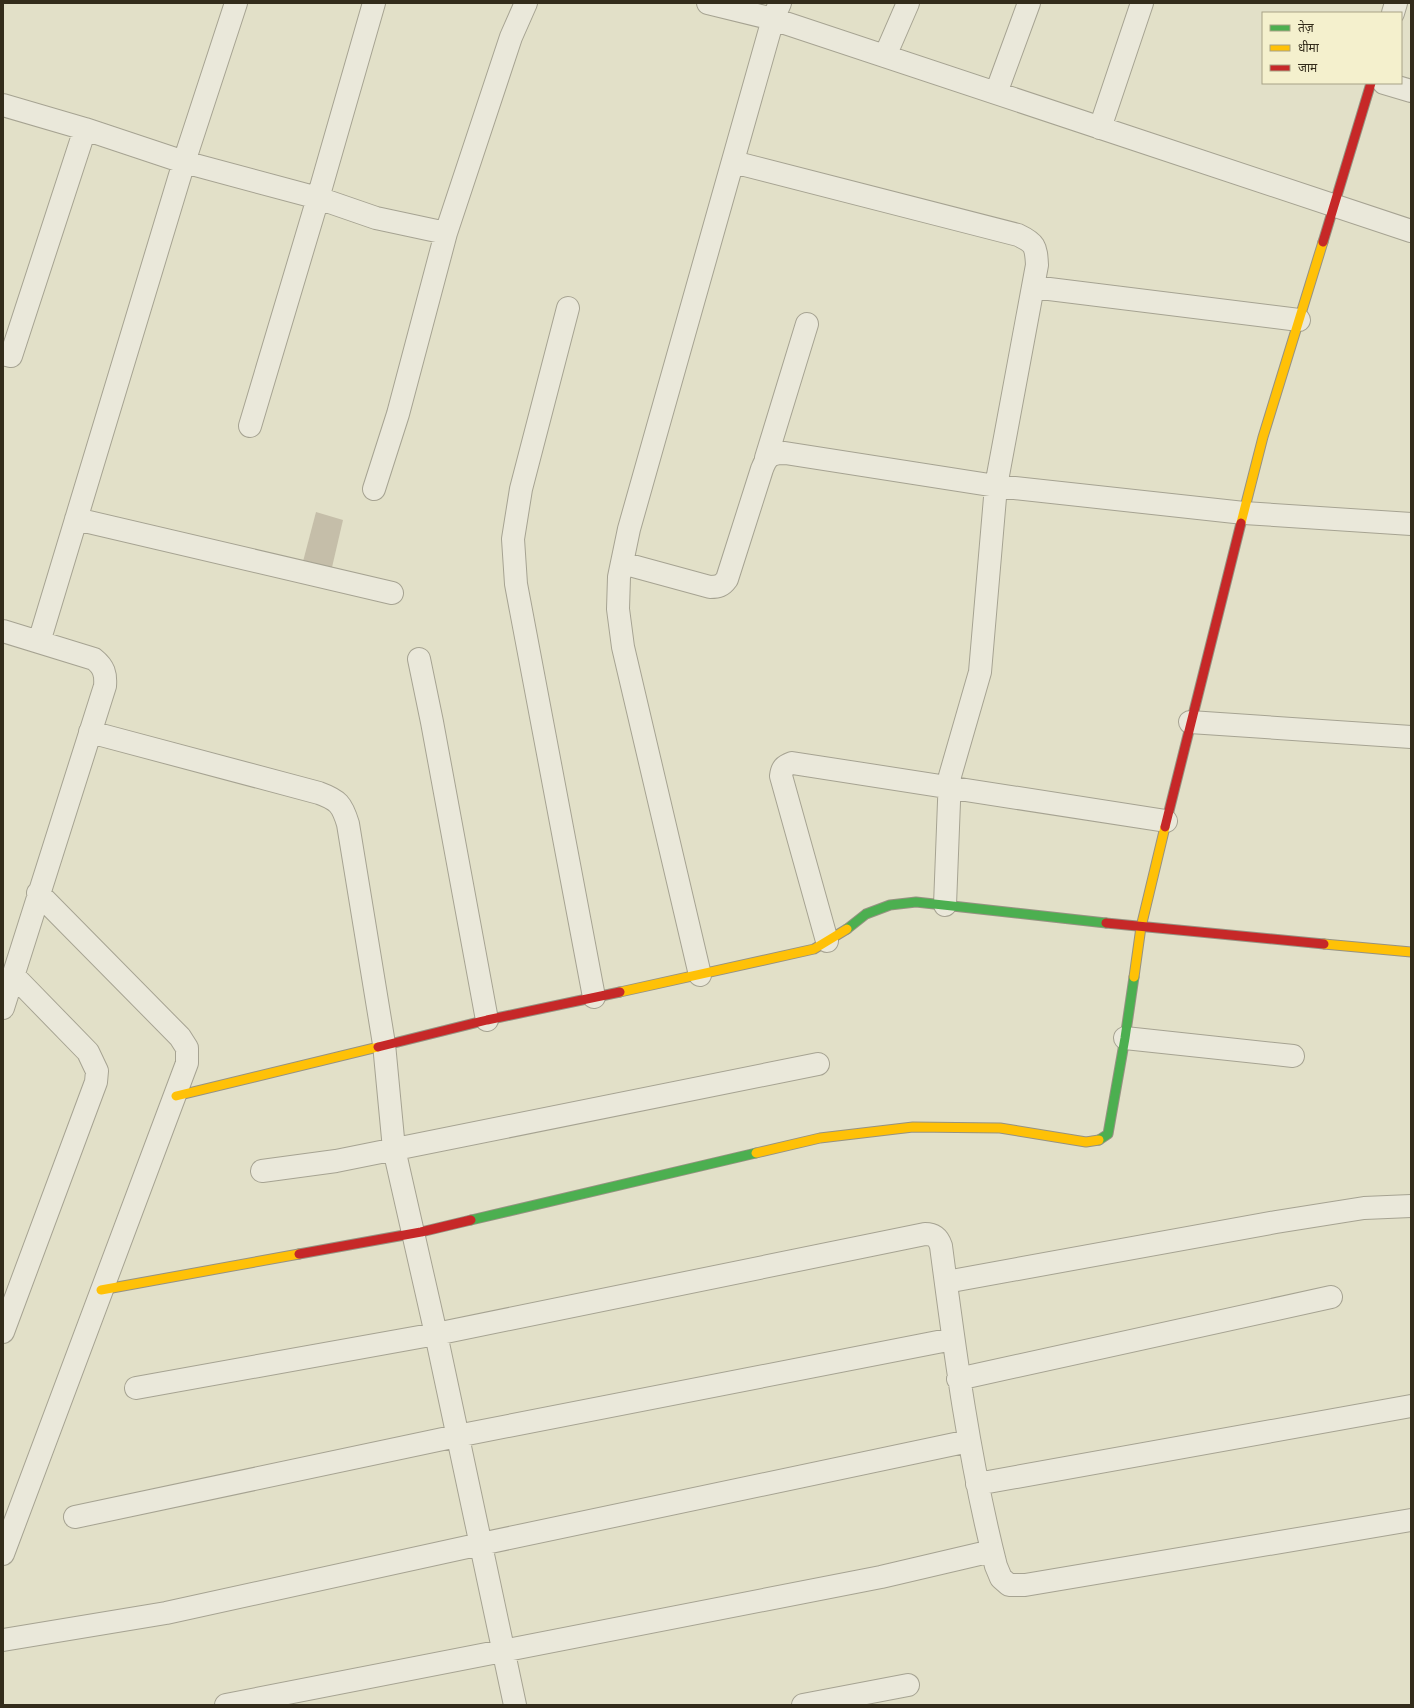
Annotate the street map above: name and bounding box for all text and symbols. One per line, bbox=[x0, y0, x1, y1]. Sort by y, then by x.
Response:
legend bbox=[1262, 12, 1402, 84]
text: तेज़ bbox=[1298, 19, 1315, 35]
text: धीमा bbox=[1298, 39, 1320, 55]
text: जाम bbox=[1298, 59, 1318, 75]

